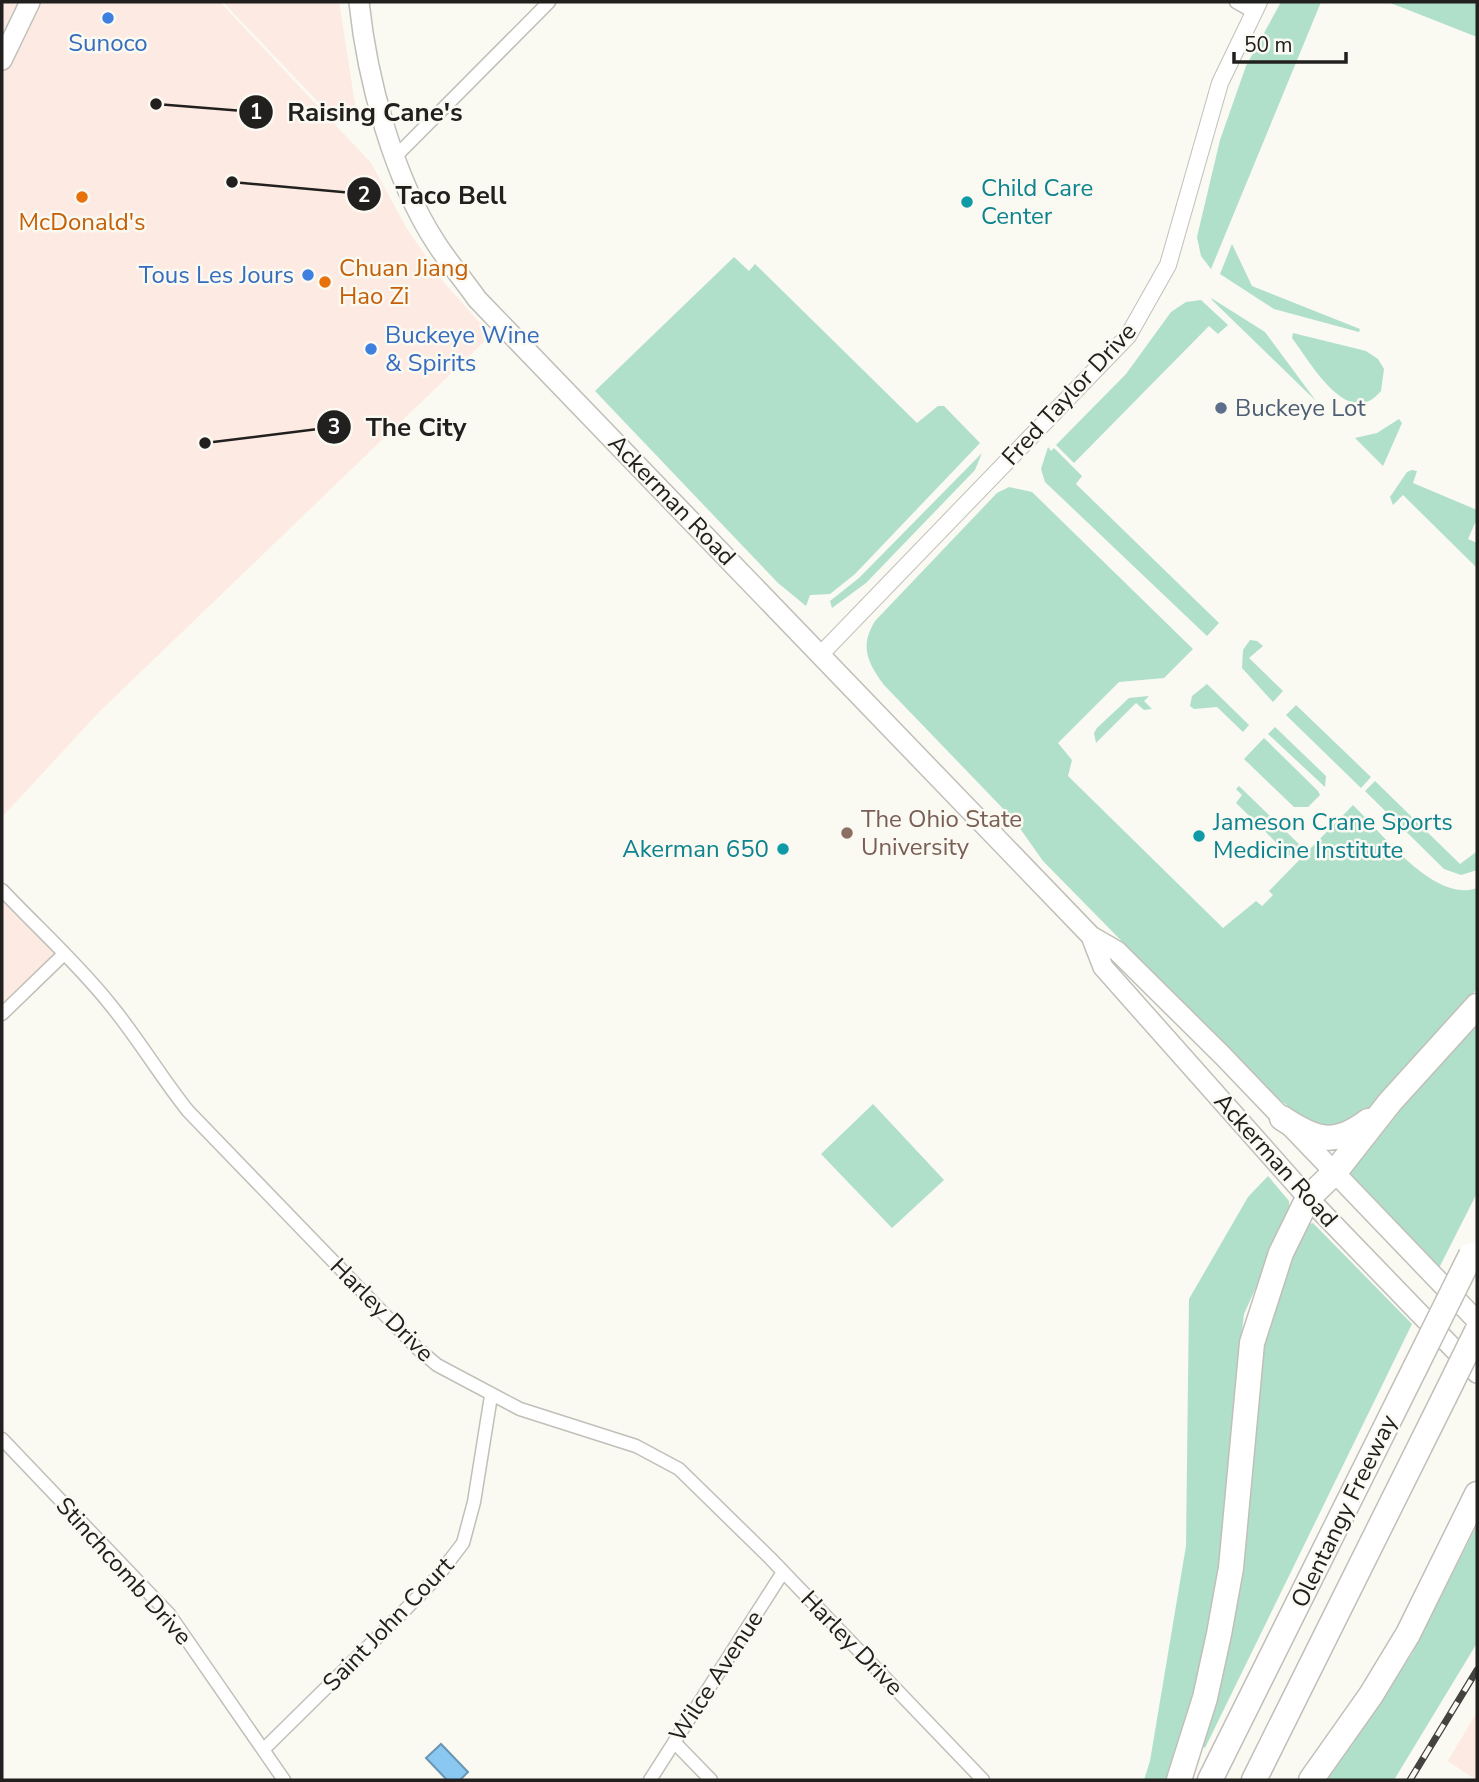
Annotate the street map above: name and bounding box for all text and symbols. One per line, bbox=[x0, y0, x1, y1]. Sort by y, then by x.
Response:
marker: Sunoco bbox=[100, 10, 116, 26]
scale bar bbox=[1234, 21, 1346, 65]
place label: Sunoco bbox=[68, 27, 148, 59]
text: 50 m bbox=[1244, 31, 1293, 59]
callout: Raising Cane's bbox=[239, 88, 477, 135]
text: Raising Cane's bbox=[287, 95, 463, 130]
text: 1 bbox=[250, 98, 262, 126]
callout: Taco Bell bbox=[347, 171, 520, 218]
place label: Child Care Center bbox=[981, 172, 1093, 232]
text: Taco Bell bbox=[396, 178, 507, 213]
text: 2 bbox=[358, 181, 370, 209]
marker: McDonald's bbox=[74, 189, 90, 205]
marker: Child Care Center bbox=[959, 194, 975, 210]
place label: McDonald's bbox=[19, 206, 145, 238]
place label: Chuan Jiang Hao Zi bbox=[339, 252, 469, 312]
place label: Tous Les Jours bbox=[139, 259, 294, 291]
marker: Tous Les Jours bbox=[300, 267, 316, 283]
marker: Chuan Jiang Hao Zi bbox=[317, 274, 333, 290]
street label: Fred Taylor Drive bbox=[995, 316, 1143, 472]
place label: Buckeye Wine & Spirits bbox=[385, 319, 540, 379]
marker: Buckeye Wine & Spirits bbox=[363, 341, 379, 357]
place label: Buckeye Lot bbox=[1235, 392, 1366, 424]
marker: Buckeye Lot bbox=[1213, 400, 1229, 416]
callout: The City bbox=[317, 403, 480, 450]
text: The City bbox=[366, 410, 467, 445]
text: 3 bbox=[328, 413, 340, 441]
street label: Ackerman Road bbox=[601, 428, 743, 572]
place label: The Ohio State University bbox=[861, 803, 1022, 863]
place label: Jameson Crane Sports Medicine Institute bbox=[1212, 806, 1453, 866]
marker: The Ohio State University bbox=[839, 825, 855, 841]
marker: Jameson Crane Sports Medicine Institute bbox=[1191, 828, 1207, 844]
place label: Akerman 650 bbox=[622, 833, 769, 865]
marker: Akerman 650 bbox=[775, 841, 791, 857]
street label: Ackerman Road bbox=[1207, 1086, 1345, 1234]
street label: Harley Drive bbox=[323, 1251, 441, 1369]
street label: Olentangy Freeway bbox=[1283, 1409, 1405, 1613]
street label: Stinchcomb Drive bbox=[49, 1490, 199, 1652]
street label: Saint John Court bbox=[316, 1549, 461, 1698]
street label: Harley Drive bbox=[794, 1583, 910, 1703]
street label: Wilce Avenue bbox=[662, 1604, 770, 1748]

